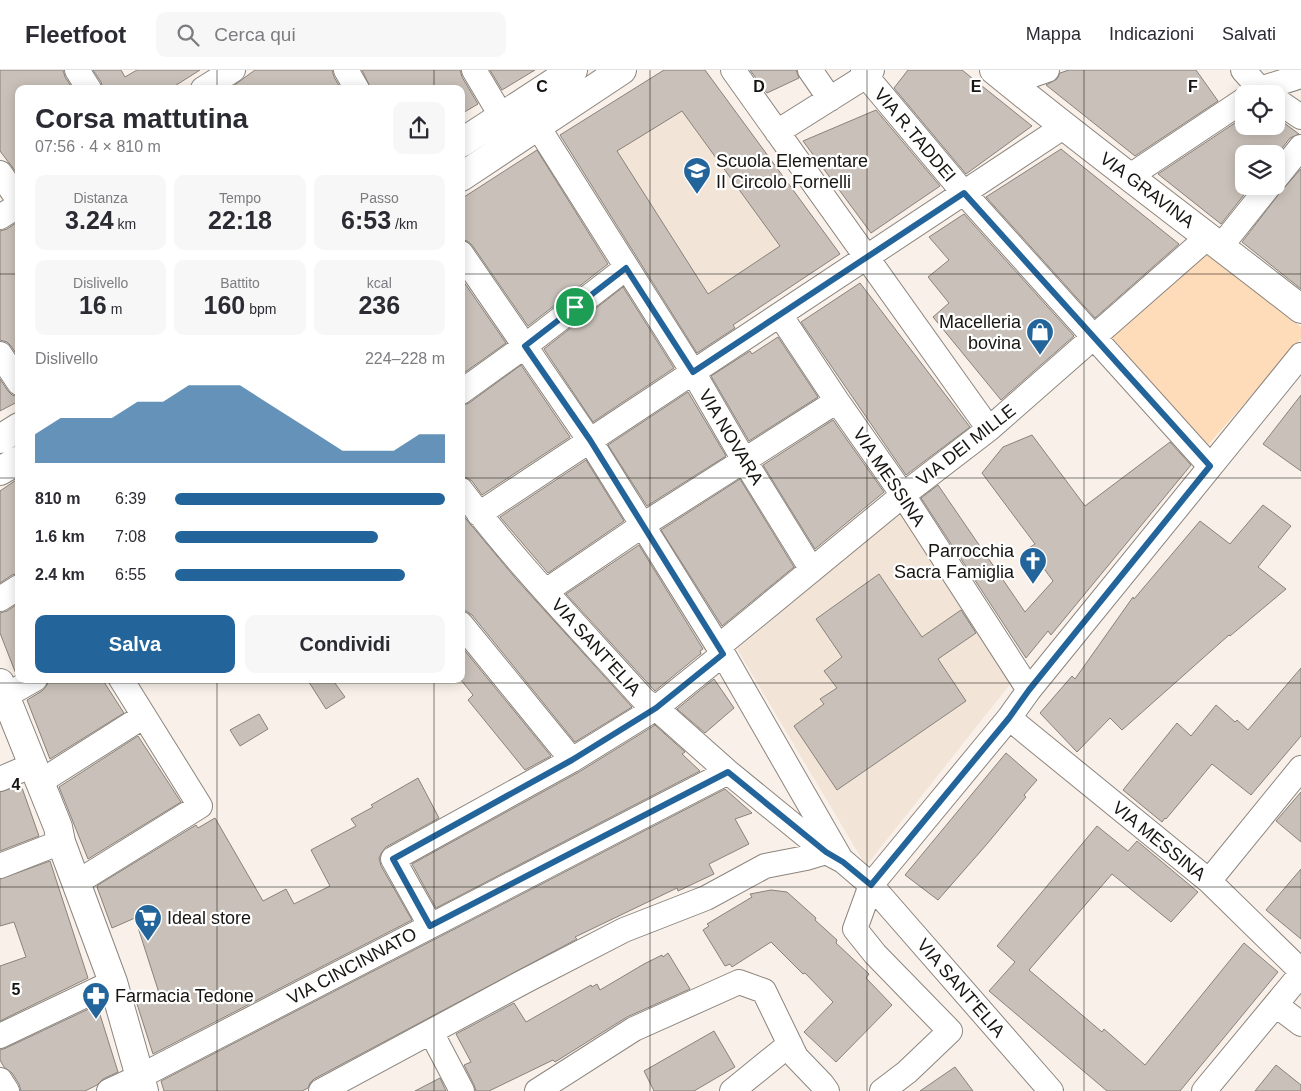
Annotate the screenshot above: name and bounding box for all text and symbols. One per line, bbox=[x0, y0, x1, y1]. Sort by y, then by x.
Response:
search box bbox=[156, 12, 506, 57]
text: Fleetfoot bbox=[25, 21, 126, 48]
icon: search bbox=[174, 21, 202, 49]
text: Cerca qui bbox=[214, 24, 296, 45]
text: Mappa bbox=[1026, 24, 1081, 44]
text: Indicazioni bbox=[1109, 24, 1194, 44]
text: Salvati bbox=[1222, 24, 1276, 44]
text: C bbox=[536, 78, 548, 95]
text: D bbox=[753, 78, 765, 95]
text: E bbox=[971, 78, 982, 95]
text: F bbox=[1188, 78, 1198, 95]
street label: VIA R.TADDEI bbox=[870, 84, 960, 186]
map controls bbox=[1235, 85, 1285, 195]
button: locate bbox=[1235, 85, 1285, 135]
button: share bbox=[393, 102, 445, 154]
text: Corsa mattutina bbox=[35, 103, 248, 134]
text: 07:56 · 4 × 810 m bbox=[35, 138, 161, 155]
button: layers bbox=[1235, 145, 1285, 195]
street label: VIA GRAVINA bbox=[1096, 148, 1198, 232]
place label: Scuola Elementare II Circolo Fornelli bbox=[716, 151, 868, 192]
school or university icon: Scuola Elementare II Circolo Fornelli bbox=[682, 156, 712, 195]
text: Distanza bbox=[73, 190, 128, 206]
text: Tempo bbox=[219, 190, 261, 206]
text: Passo bbox=[360, 190, 399, 206]
text: 3.24 bbox=[65, 206, 114, 234]
text: 22:18 bbox=[208, 206, 272, 234]
text: 6:53 bbox=[341, 206, 391, 234]
text: km bbox=[114, 216, 136, 232]
text: /km bbox=[391, 216, 418, 232]
text: Dislivello bbox=[73, 275, 128, 291]
text: Battito bbox=[220, 275, 260, 291]
text: kcal bbox=[367, 275, 392, 291]
pin bbox=[554, 286, 596, 328]
text: 16 bbox=[79, 291, 107, 319]
text: 160 bbox=[204, 291, 245, 319]
text: 236 bbox=[358, 291, 400, 319]
icon: arrive bbox=[561, 293, 589, 321]
text: m bbox=[107, 301, 122, 317]
text: bpm bbox=[245, 301, 276, 317]
place label: Macelleria bovina bbox=[939, 312, 1022, 353]
shop icon: Macelleria bovina bbox=[1025, 317, 1055, 356]
text: Dislivello bbox=[35, 350, 98, 367]
text: 224–228 m bbox=[365, 350, 445, 367]
street label: VIA NOVARA bbox=[695, 386, 767, 488]
street label: VIA DEI MILLE bbox=[913, 400, 1019, 490]
street label: VIA MESSINA bbox=[849, 424, 929, 530]
text: 810 m bbox=[35, 490, 80, 507]
text: 6:39 bbox=[115, 490, 146, 507]
text: 1.6 km bbox=[35, 528, 85, 545]
text: 7:08 bbox=[115, 528, 146, 545]
place label: Parrocchia Sacra Famiglia bbox=[894, 541, 1015, 582]
church icon: Parrocchia Sacra Famiglia bbox=[1018, 546, 1048, 585]
text: 2.4 km bbox=[35, 566, 85, 583]
text: 6:55 bbox=[115, 566, 146, 583]
street label: VIA SANT'ELIA bbox=[547, 594, 645, 700]
button: Salva bbox=[35, 615, 235, 673]
button: Condividi bbox=[245, 615, 445, 673]
text: 4 bbox=[12, 776, 21, 793]
street label: VIA MESSINA bbox=[1108, 797, 1210, 885]
supermarket icon: Ideal store bbox=[133, 903, 163, 942]
place label: Ideal store bbox=[167, 908, 251, 928]
street label: VIA CINCINNATO bbox=[284, 924, 420, 1008]
street label: VIA SANT'ELIA bbox=[913, 935, 1009, 1041]
text: 5 bbox=[12, 981, 21, 998]
pharmacy icon: Farmacia Tedone bbox=[81, 981, 111, 1020]
place label: Farmacia Tedone bbox=[115, 986, 254, 1006]

